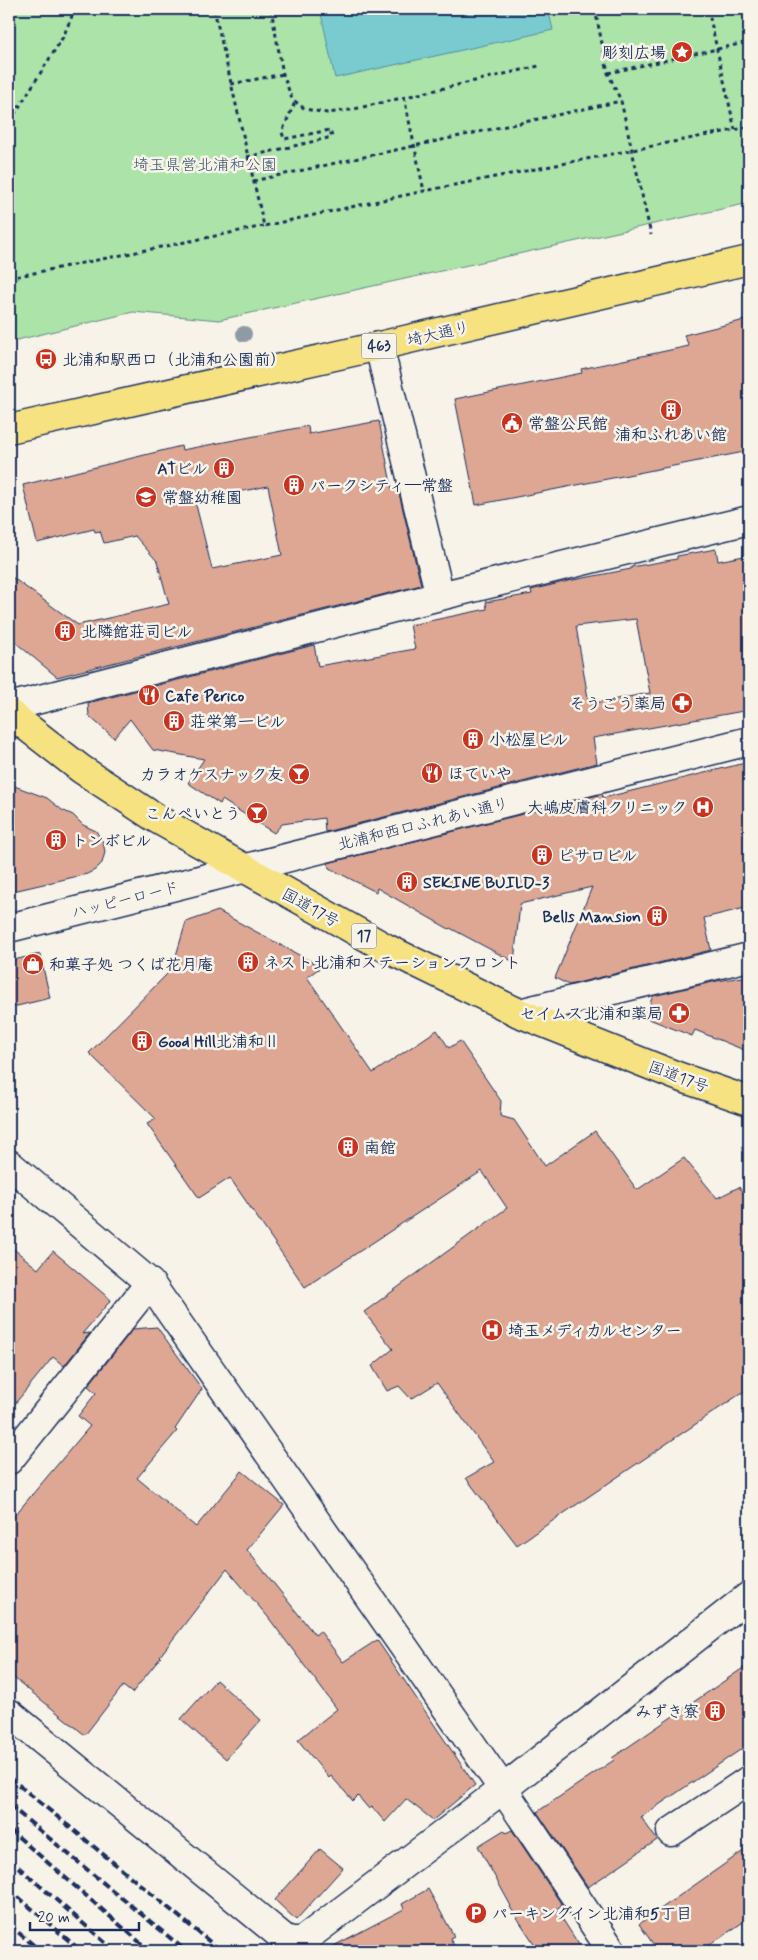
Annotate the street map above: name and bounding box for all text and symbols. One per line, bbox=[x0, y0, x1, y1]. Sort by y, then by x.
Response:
place icon: 彫刻広場 bbox=[670, 40, 694, 64]
place label: 彫刻広場 bbox=[602, 43, 666, 64]
park label: 埼玉県営北浦和公園 bbox=[133, 155, 277, 176]
street label: 埼大通り bbox=[405, 317, 472, 352]
road number: 463 bbox=[362, 334, 396, 358]
bus stop icon: 北浦和駅西口（北浦和公園前） bbox=[34, 347, 58, 371]
place label: 北浦和駅西口（北浦和公園前） bbox=[62, 350, 286, 371]
building icon: 浦和ふれあい館 bbox=[659, 398, 683, 422]
public building icon: 常盤公民館 bbox=[500, 411, 524, 435]
place label: 常盤公民館 bbox=[528, 414, 608, 435]
place label: 浦和ふれあい館 bbox=[615, 425, 727, 446]
building icon: ATビル bbox=[212, 456, 236, 480]
place label: ATビル bbox=[157, 459, 208, 480]
building icon: パークシティ―常盤 bbox=[282, 473, 306, 497]
place label: パークシティ―常盤 bbox=[310, 476, 453, 497]
school or university icon: 常盤幼稚園 bbox=[134, 485, 158, 509]
place label: 常盤幼稚園 bbox=[162, 488, 242, 509]
building icon: 北隣館荘司ビル bbox=[53, 619, 77, 643]
place label: 北隣館荘司ビル bbox=[81, 622, 193, 643]
restaurant icon: Cafe Perico bbox=[137, 683, 161, 707]
place label: Cafe Perico bbox=[165, 686, 245, 707]
pharmacy icon: そうごう薬局 bbox=[670, 691, 694, 715]
place label: そうごう薬局 bbox=[569, 694, 666, 715]
building icon: 荘栄第一ビル bbox=[162, 709, 186, 733]
place label: 荘栄第一ビル bbox=[190, 712, 286, 733]
building icon: 小松屋ビル bbox=[461, 727, 485, 751]
place label: 小松屋ビル bbox=[489, 730, 569, 751]
restaurant icon: ほていや bbox=[420, 761, 444, 785]
bar icon: カラオケスナック友 bbox=[287, 762, 311, 786]
place label: ほていや bbox=[448, 764, 512, 785]
place label: カラオケスナック友 bbox=[140, 765, 283, 786]
street label: 北浦和西口ふれあい通り bbox=[335, 793, 511, 856]
hospital icon: 大嶋皮膚科クリニック bbox=[691, 795, 715, 819]
place label: 大嶋皮膚科クリニック bbox=[527, 798, 687, 819]
bar icon: こんぺいとう bbox=[245, 801, 269, 825]
place label: こんぺいとう bbox=[145, 804, 241, 825]
building icon: トンボビル bbox=[44, 828, 68, 852]
place label: トンボビル bbox=[72, 831, 152, 852]
building icon: ピサロビル bbox=[530, 843, 554, 867]
place label: ピサロビル bbox=[558, 846, 638, 867]
building icon: SEKINE BUILD-3 bbox=[395, 870, 419, 894]
place label: SEKINE BUILD-3 bbox=[423, 873, 550, 894]
street label: ハッピーロード bbox=[69, 877, 182, 924]
street label: 国道17号 bbox=[278, 884, 343, 933]
building icon: Bells Mansion bbox=[645, 904, 669, 928]
place label: Bells Mansion bbox=[542, 907, 641, 928]
road number: 17 bbox=[352, 924, 376, 948]
building icon: ネスト北浦和ステーションフロント bbox=[236, 950, 260, 974]
shop icon: 和菓子処 つくば花月庵 bbox=[21, 952, 45, 976]
place label: ネスト北浦和ステーションフロント bbox=[264, 953, 521, 974]
place label: 和菓子処 つくば花月庵 bbox=[49, 955, 213, 976]
pharmacy icon: セイムス北浦和薬局 bbox=[667, 1001, 691, 1025]
place label: セイムス北浦和薬局 bbox=[520, 1004, 663, 1025]
building icon: Good Hill北浦和Ⅱ bbox=[130, 1029, 154, 1053]
place label: Good Hill北浦和Ⅱ bbox=[158, 1032, 280, 1053]
street label: 国道17号 bbox=[645, 1057, 712, 1098]
building icon: 南館 bbox=[336, 1135, 360, 1159]
place label: 南館 bbox=[364, 1138, 396, 1159]
hospital icon: 埼玉メディカルセンター bbox=[480, 1318, 504, 1342]
place label: 埼玉メディカルセンター bbox=[508, 1321, 682, 1342]
building icon: みずき寮 bbox=[703, 1699, 727, 1723]
place label: みずき寮 bbox=[635, 1702, 699, 1723]
scale bar bbox=[30, 1900, 139, 1932]
parking icon: パーキングイン北浦和5丁目 bbox=[464, 1901, 488, 1925]
place label: パーキングイン北浦和5丁目 bbox=[492, 1904, 692, 1925]
text: 20 m bbox=[38, 1908, 70, 1928]

